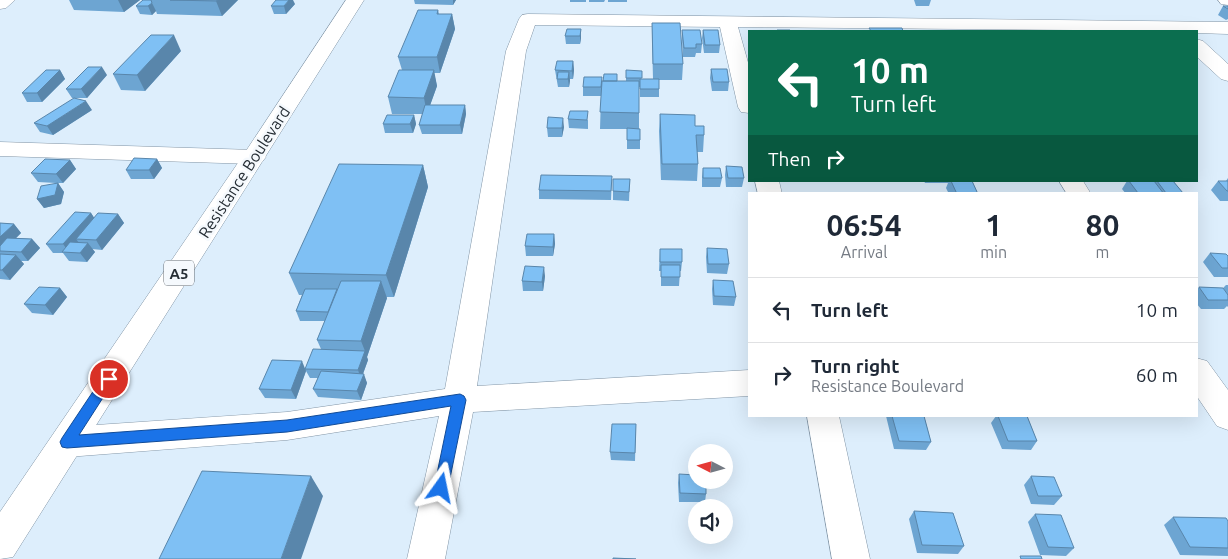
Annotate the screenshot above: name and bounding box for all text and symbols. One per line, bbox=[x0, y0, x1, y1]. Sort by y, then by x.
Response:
icon: left bbox=[768, 50, 833, 115]
text: 10 m bbox=[851, 50, 929, 90]
text: Turn left bbox=[851, 91, 936, 116]
street label: Resistance Boulevard bbox=[195, 103, 293, 241]
icon: right bbox=[821, 145, 849, 173]
text: Then bbox=[768, 148, 811, 170]
text: 06:54 bbox=[827, 208, 902, 242]
text: 1 bbox=[985, 208, 1002, 242]
text: 80 bbox=[1086, 208, 1119, 242]
text: Arrival bbox=[841, 243, 887, 261]
text: min bbox=[980, 243, 1007, 261]
text: m bbox=[1096, 243, 1109, 261]
road number: A5 bbox=[164, 260, 194, 286]
icon: left bbox=[768, 296, 796, 324]
text: Turn left bbox=[811, 299, 889, 321]
text: 10 m bbox=[1136, 299, 1178, 321]
text: Turn right bbox=[811, 355, 899, 377]
pin bbox=[88, 358, 130, 400]
icon: right bbox=[768, 361, 796, 389]
text: 60 m bbox=[1136, 364, 1178, 386]
icon: arrive bbox=[95, 365, 123, 393]
text: Resistance Boulevard bbox=[811, 377, 964, 395]
north arrow bbox=[688, 444, 732, 489]
map controls bbox=[688, 444, 733, 544]
position arrow bbox=[414, 461, 466, 513]
button: sound bbox=[688, 499, 733, 544]

